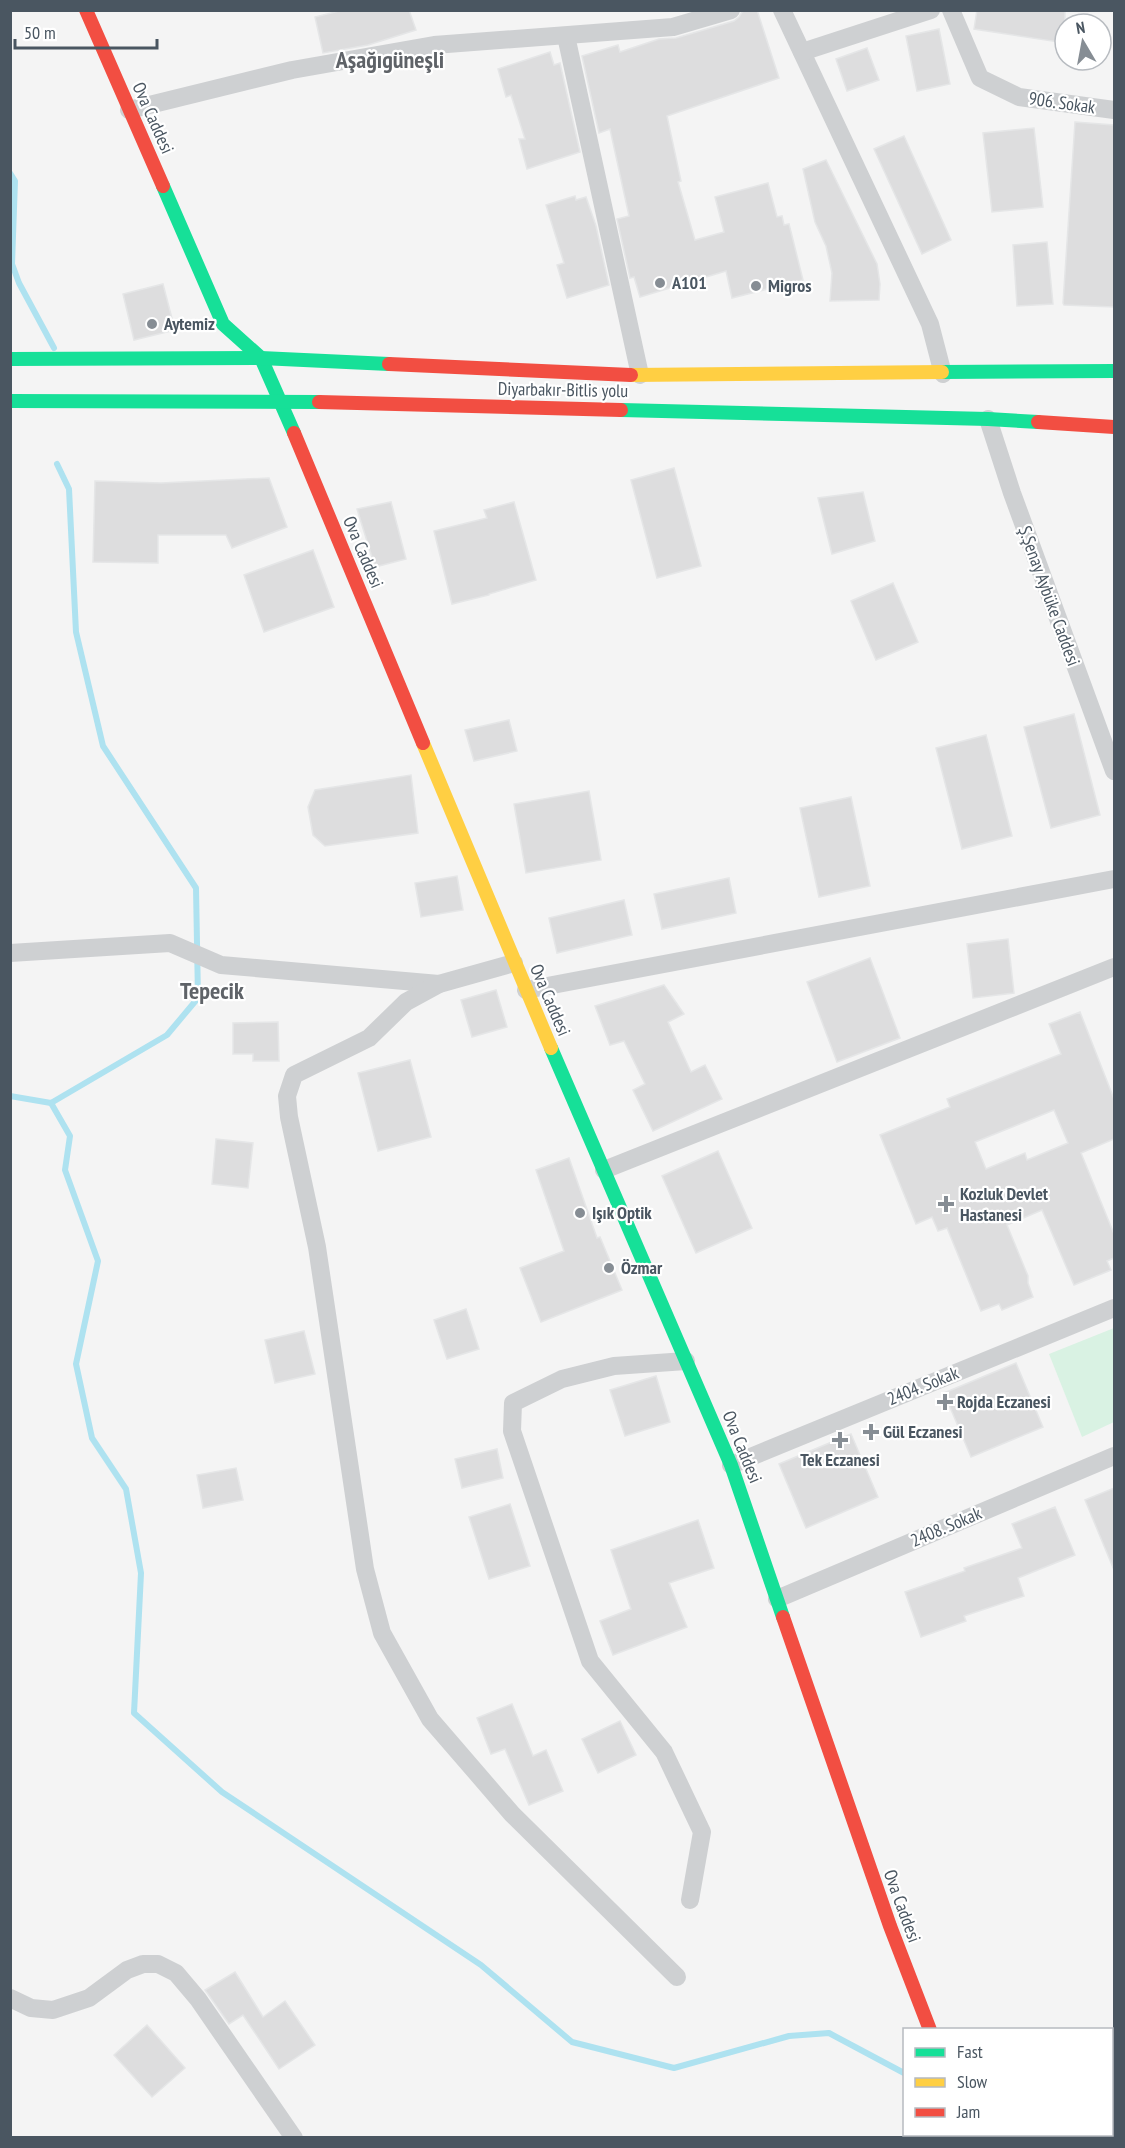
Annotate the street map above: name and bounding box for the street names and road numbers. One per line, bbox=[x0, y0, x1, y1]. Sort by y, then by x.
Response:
street label: Ova Caddesi bbox=[128, 78, 179, 157]
street label: 906. Sokak bbox=[1027, 86, 1097, 119]
street label: Diyarbakır-Bitlis yolu bbox=[498, 377, 628, 402]
street label: Ova Caddesi bbox=[338, 512, 389, 591]
street label: Ş.Şenay Aybüke Caddesi bbox=[1013, 523, 1085, 669]
street label: Ova Caddesi bbox=[525, 960, 576, 1039]
street label: 2404. Sokak bbox=[884, 1361, 962, 1410]
street label: Ova Caddesi bbox=[718, 1407, 767, 1486]
street label: 2408. Sokak bbox=[907, 1501, 985, 1552]
street label: Ova Caddesi bbox=[879, 1866, 926, 1945]

